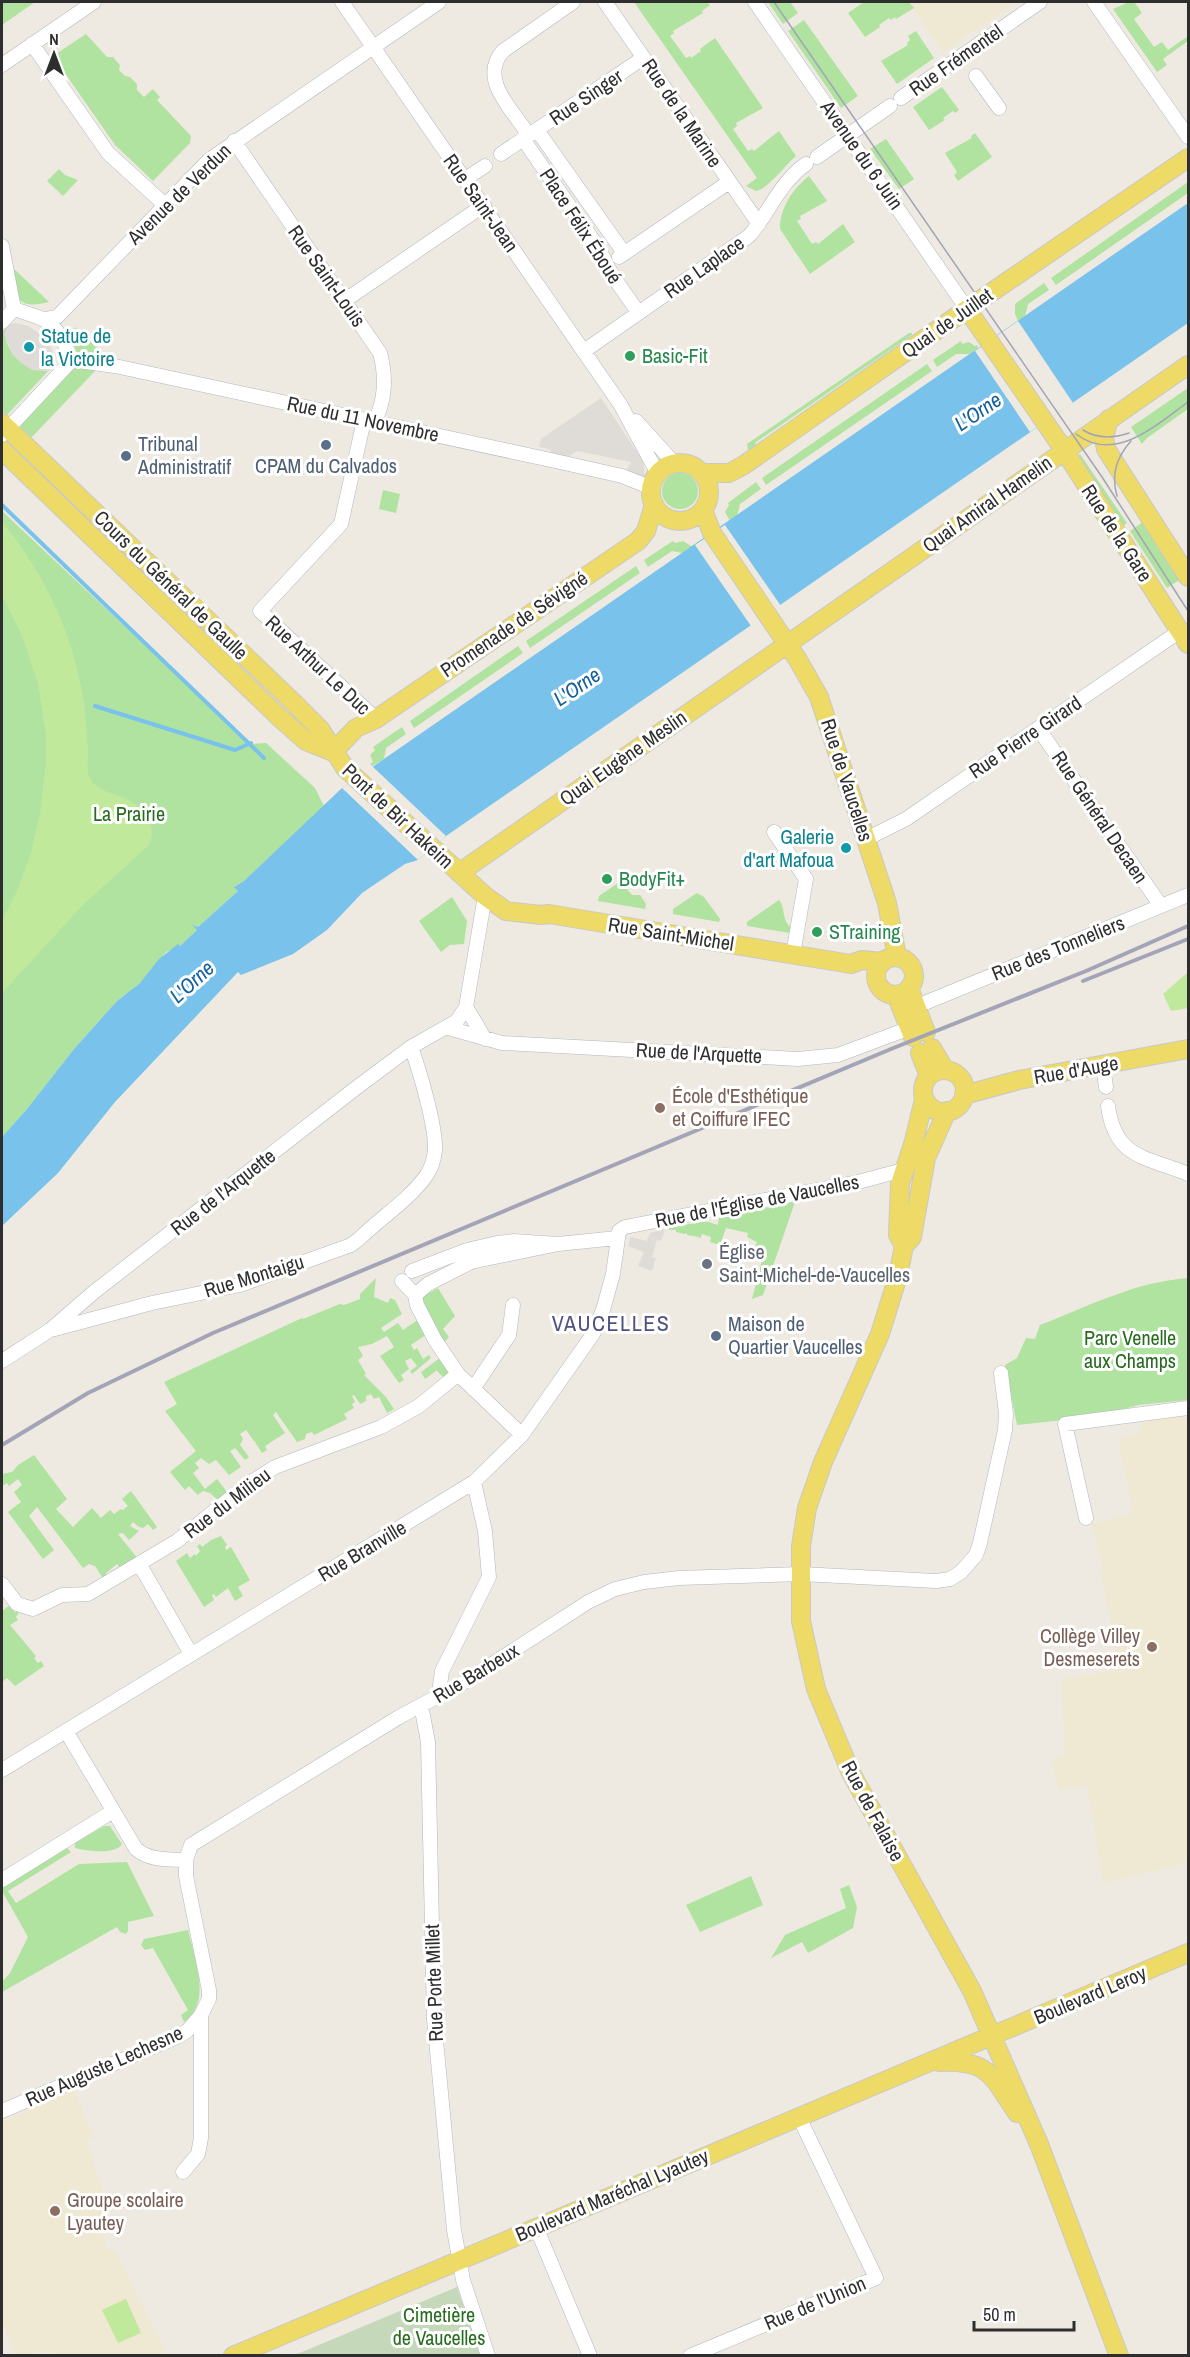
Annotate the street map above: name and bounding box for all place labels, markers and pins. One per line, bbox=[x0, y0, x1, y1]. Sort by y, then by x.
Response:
place label: Statue de la Victoire bbox=[41, 322, 115, 372]
marker: Statue de la Victoire bbox=[22, 340, 36, 354]
place label: Basic-Fit bbox=[642, 342, 708, 369]
marker: Basic-Fit bbox=[623, 349, 637, 363]
place label: Tribunal Administratif bbox=[137, 430, 231, 480]
marker: CPAM du Calvados bbox=[319, 438, 333, 452]
marker: Tribunal Administratif bbox=[119, 449, 133, 463]
place label: CPAM du Calvados bbox=[255, 452, 397, 479]
place label: Galerie d'art Mafoua bbox=[743, 823, 834, 873]
marker: Galerie d'art Mafoua bbox=[839, 841, 853, 855]
place label: BodyFit+ bbox=[619, 865, 685, 892]
marker: BodyFit+ bbox=[600, 872, 614, 886]
place label: STraining bbox=[829, 918, 900, 945]
marker: STraining bbox=[810, 925, 824, 939]
place label: École d'Esthétique et Coiffure IFEC bbox=[672, 1082, 808, 1132]
marker: École d'Esthétique et Coiffure IFEC bbox=[653, 1101, 667, 1115]
place label: Église Saint-Michel-de-Vaucelles bbox=[719, 1238, 910, 1288]
marker: Église Saint-Michel-de-Vaucelles bbox=[700, 1257, 714, 1271]
place label: Maison de Quartier Vaucelles bbox=[728, 1310, 863, 1360]
marker: Maison de Quartier Vaucelles bbox=[709, 1329, 723, 1343]
place label: Collège Villey Desmeserets bbox=[1040, 1622, 1141, 1672]
marker: Collège Villey Desmeserets bbox=[1145, 1640, 1159, 1654]
place label: Groupe scolaire Lyautey bbox=[67, 2186, 184, 2236]
marker: Groupe scolaire Lyautey bbox=[48, 2204, 62, 2218]

